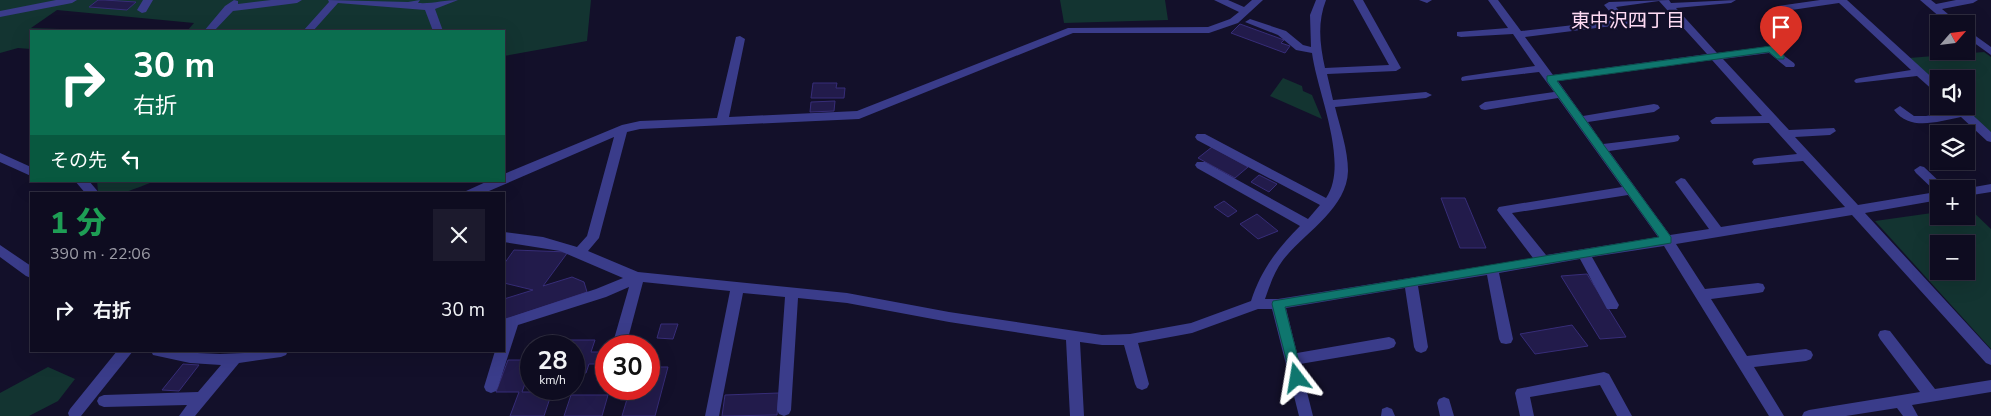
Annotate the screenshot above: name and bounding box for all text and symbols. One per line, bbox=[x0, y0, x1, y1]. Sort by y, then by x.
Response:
pin bbox=[1760, 6, 1802, 57]
district label: 東中沢四丁目 bbox=[1571, 8, 1685, 34]
icon: arrive bbox=[1767, 13, 1795, 41]
north arrow bbox=[1930, 15, 1975, 60]
map controls bbox=[1930, 15, 1975, 280]
text: 30 m bbox=[133, 42, 215, 89]
icon: right bbox=[50, 50, 115, 115]
button: sound bbox=[1930, 70, 1975, 115]
text: 右折 bbox=[133, 91, 177, 121]
button: layers bbox=[1930, 125, 1975, 170]
icon: left bbox=[117, 145, 145, 173]
text: その先 bbox=[50, 148, 107, 174]
button: + bbox=[1930, 180, 1975, 225]
text: 1 分 bbox=[50, 203, 106, 244]
button: close bbox=[433, 209, 485, 261]
button: − bbox=[1930, 235, 1975, 280]
text: 390 m · 22:06 bbox=[50, 243, 151, 265]
icon: right bbox=[50, 296, 78, 324]
text: 30 m bbox=[441, 297, 485, 323]
text: 右折 bbox=[93, 298, 131, 324]
speed limit sign: 30 bbox=[595, 335, 660, 400]
text: 28 bbox=[537, 344, 568, 378]
position arrow bbox=[1270, 351, 1322, 403]
text: km/h bbox=[539, 372, 566, 388]

